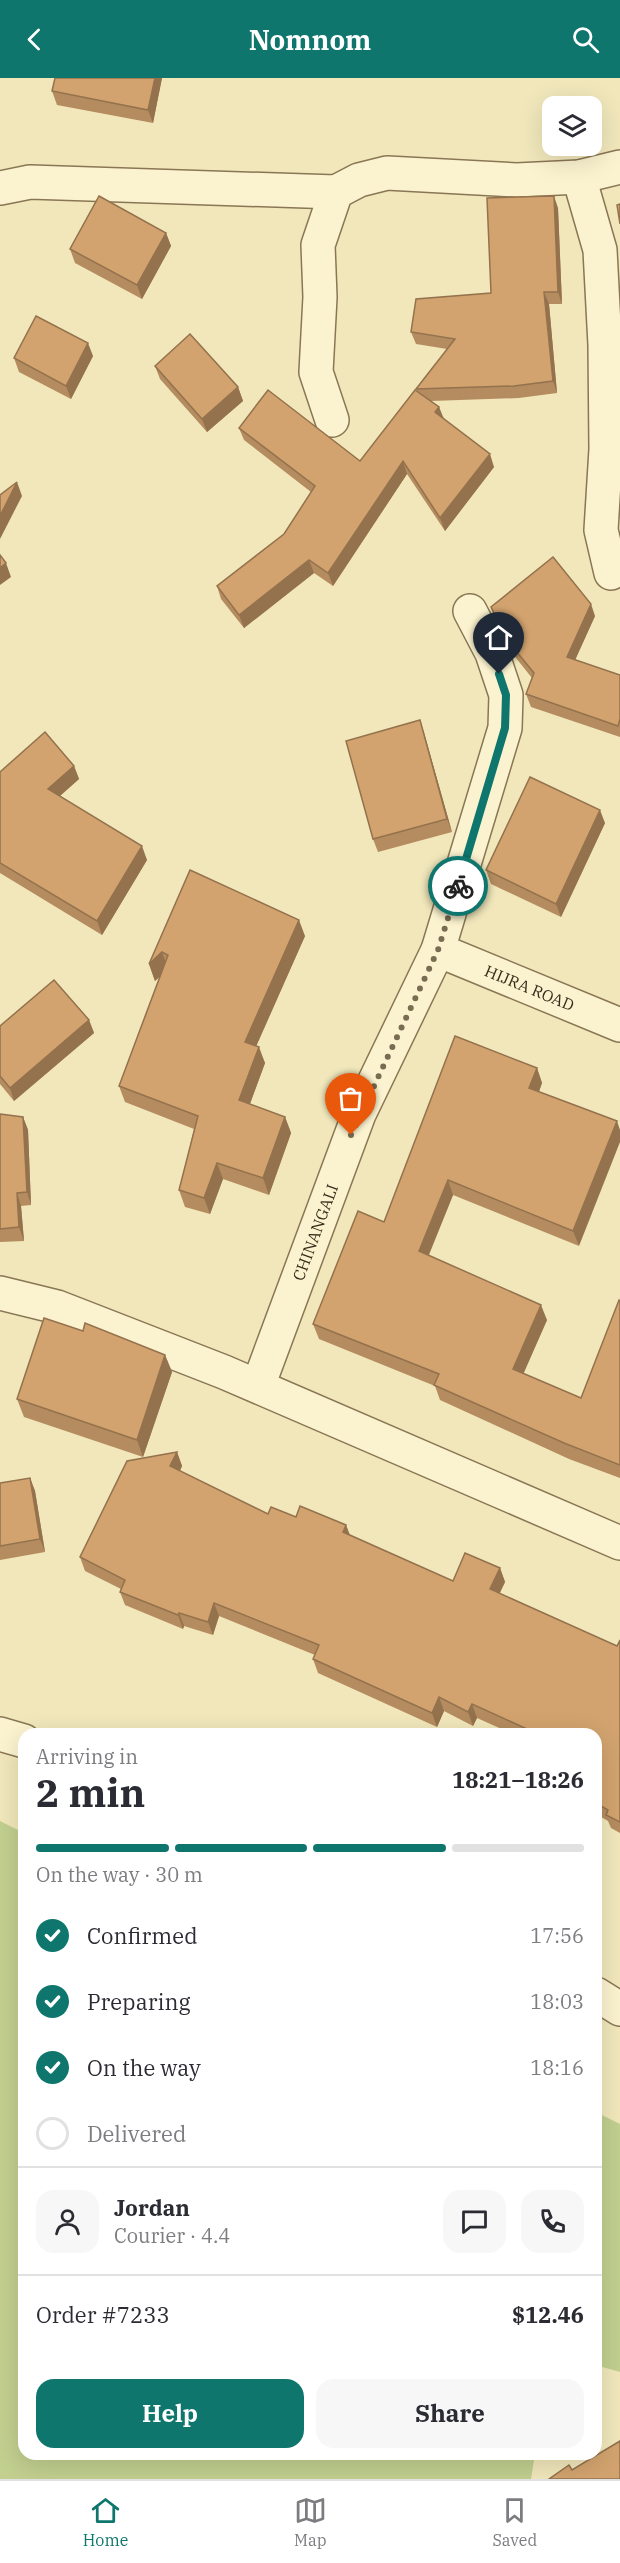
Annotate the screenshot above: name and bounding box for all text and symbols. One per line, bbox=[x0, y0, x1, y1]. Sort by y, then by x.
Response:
text: Nomnom bbox=[249, 22, 371, 57]
icon: back bbox=[18, 23, 51, 56]
icon: search bbox=[569, 23, 602, 56]
map controls bbox=[542, 96, 602, 156]
button: layers bbox=[542, 96, 602, 156]
pin bbox=[473, 612, 524, 674]
icon: home bbox=[482, 621, 515, 654]
courier bbox=[428, 856, 488, 916]
icon: bike bbox=[442, 870, 475, 903]
street label: HIJRA ROAD bbox=[482, 960, 577, 1015]
pin bbox=[325, 1073, 376, 1135]
icon: bag bbox=[334, 1082, 367, 1115]
street label: CHINANGALI bbox=[288, 1181, 342, 1283]
text: Arriving in bbox=[36, 1743, 138, 1770]
text: 18:21–18:26 bbox=[452, 1765, 584, 1794]
text: 2 min bbox=[36, 1767, 145, 1818]
text: On the way · 30 m bbox=[36, 1861, 203, 1888]
icon: check bbox=[36, 1919, 69, 1952]
text: Confirmed bbox=[87, 1921, 198, 1950]
text: 17:56 bbox=[530, 1922, 584, 1949]
icon: check bbox=[36, 1985, 69, 2018]
text: Preparing bbox=[87, 1987, 191, 2016]
text: 18:03 bbox=[530, 1988, 584, 2015]
icon: check bbox=[36, 2051, 69, 2084]
text: On the way bbox=[87, 2053, 201, 2082]
text: 18:16 bbox=[530, 2054, 584, 2081]
text: Delivered bbox=[87, 2119, 186, 2148]
button: person bbox=[36, 2190, 99, 2253]
button: chat bbox=[443, 2190, 506, 2253]
button: phone bbox=[521, 2190, 584, 2253]
text: Jordan bbox=[114, 2193, 190, 2222]
text: Courier · 4.4 bbox=[114, 2222, 230, 2249]
text: Order #7233 bbox=[36, 2300, 170, 2329]
text: $12.46 bbox=[512, 2300, 584, 2329]
button: Help bbox=[36, 2379, 304, 2448]
button: Share bbox=[316, 2379, 584, 2448]
tab: Home bbox=[83, 2494, 128, 2550]
tab: Map bbox=[294, 2494, 327, 2550]
tab: Saved bbox=[492, 2494, 537, 2550]

